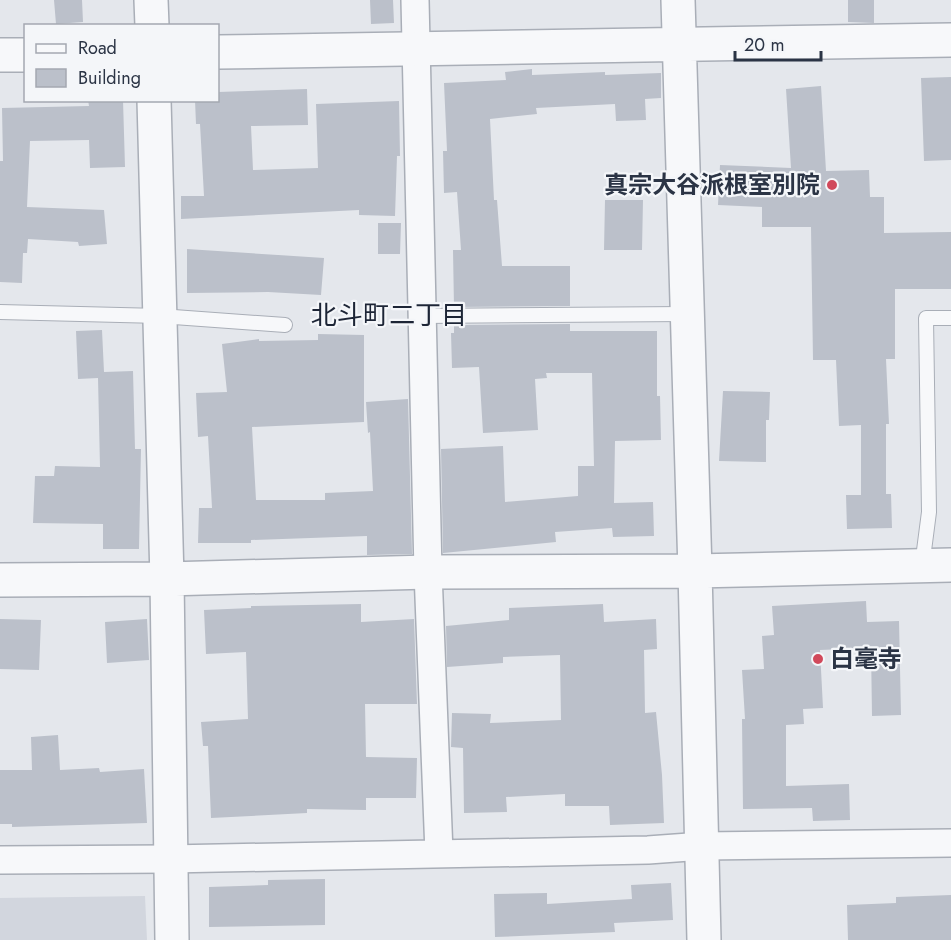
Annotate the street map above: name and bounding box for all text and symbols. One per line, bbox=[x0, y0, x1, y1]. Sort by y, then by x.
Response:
legend bbox=[24, 24, 219, 102]
scale bar bbox=[735, 24, 820, 62]
text: 20 m bbox=[744, 32, 784, 58]
text: Road bbox=[78, 35, 117, 61]
text: Building bbox=[78, 65, 141, 91]
place label: 真宗大谷派根室別院 bbox=[604, 167, 820, 202]
marker: 真宗大谷派根室別院 bbox=[825, 178, 839, 192]
district label: 北斗町二丁目 bbox=[311, 296, 467, 334]
place label: 白毫寺 bbox=[830, 641, 902, 676]
marker: 白毫寺 bbox=[811, 652, 825, 666]

